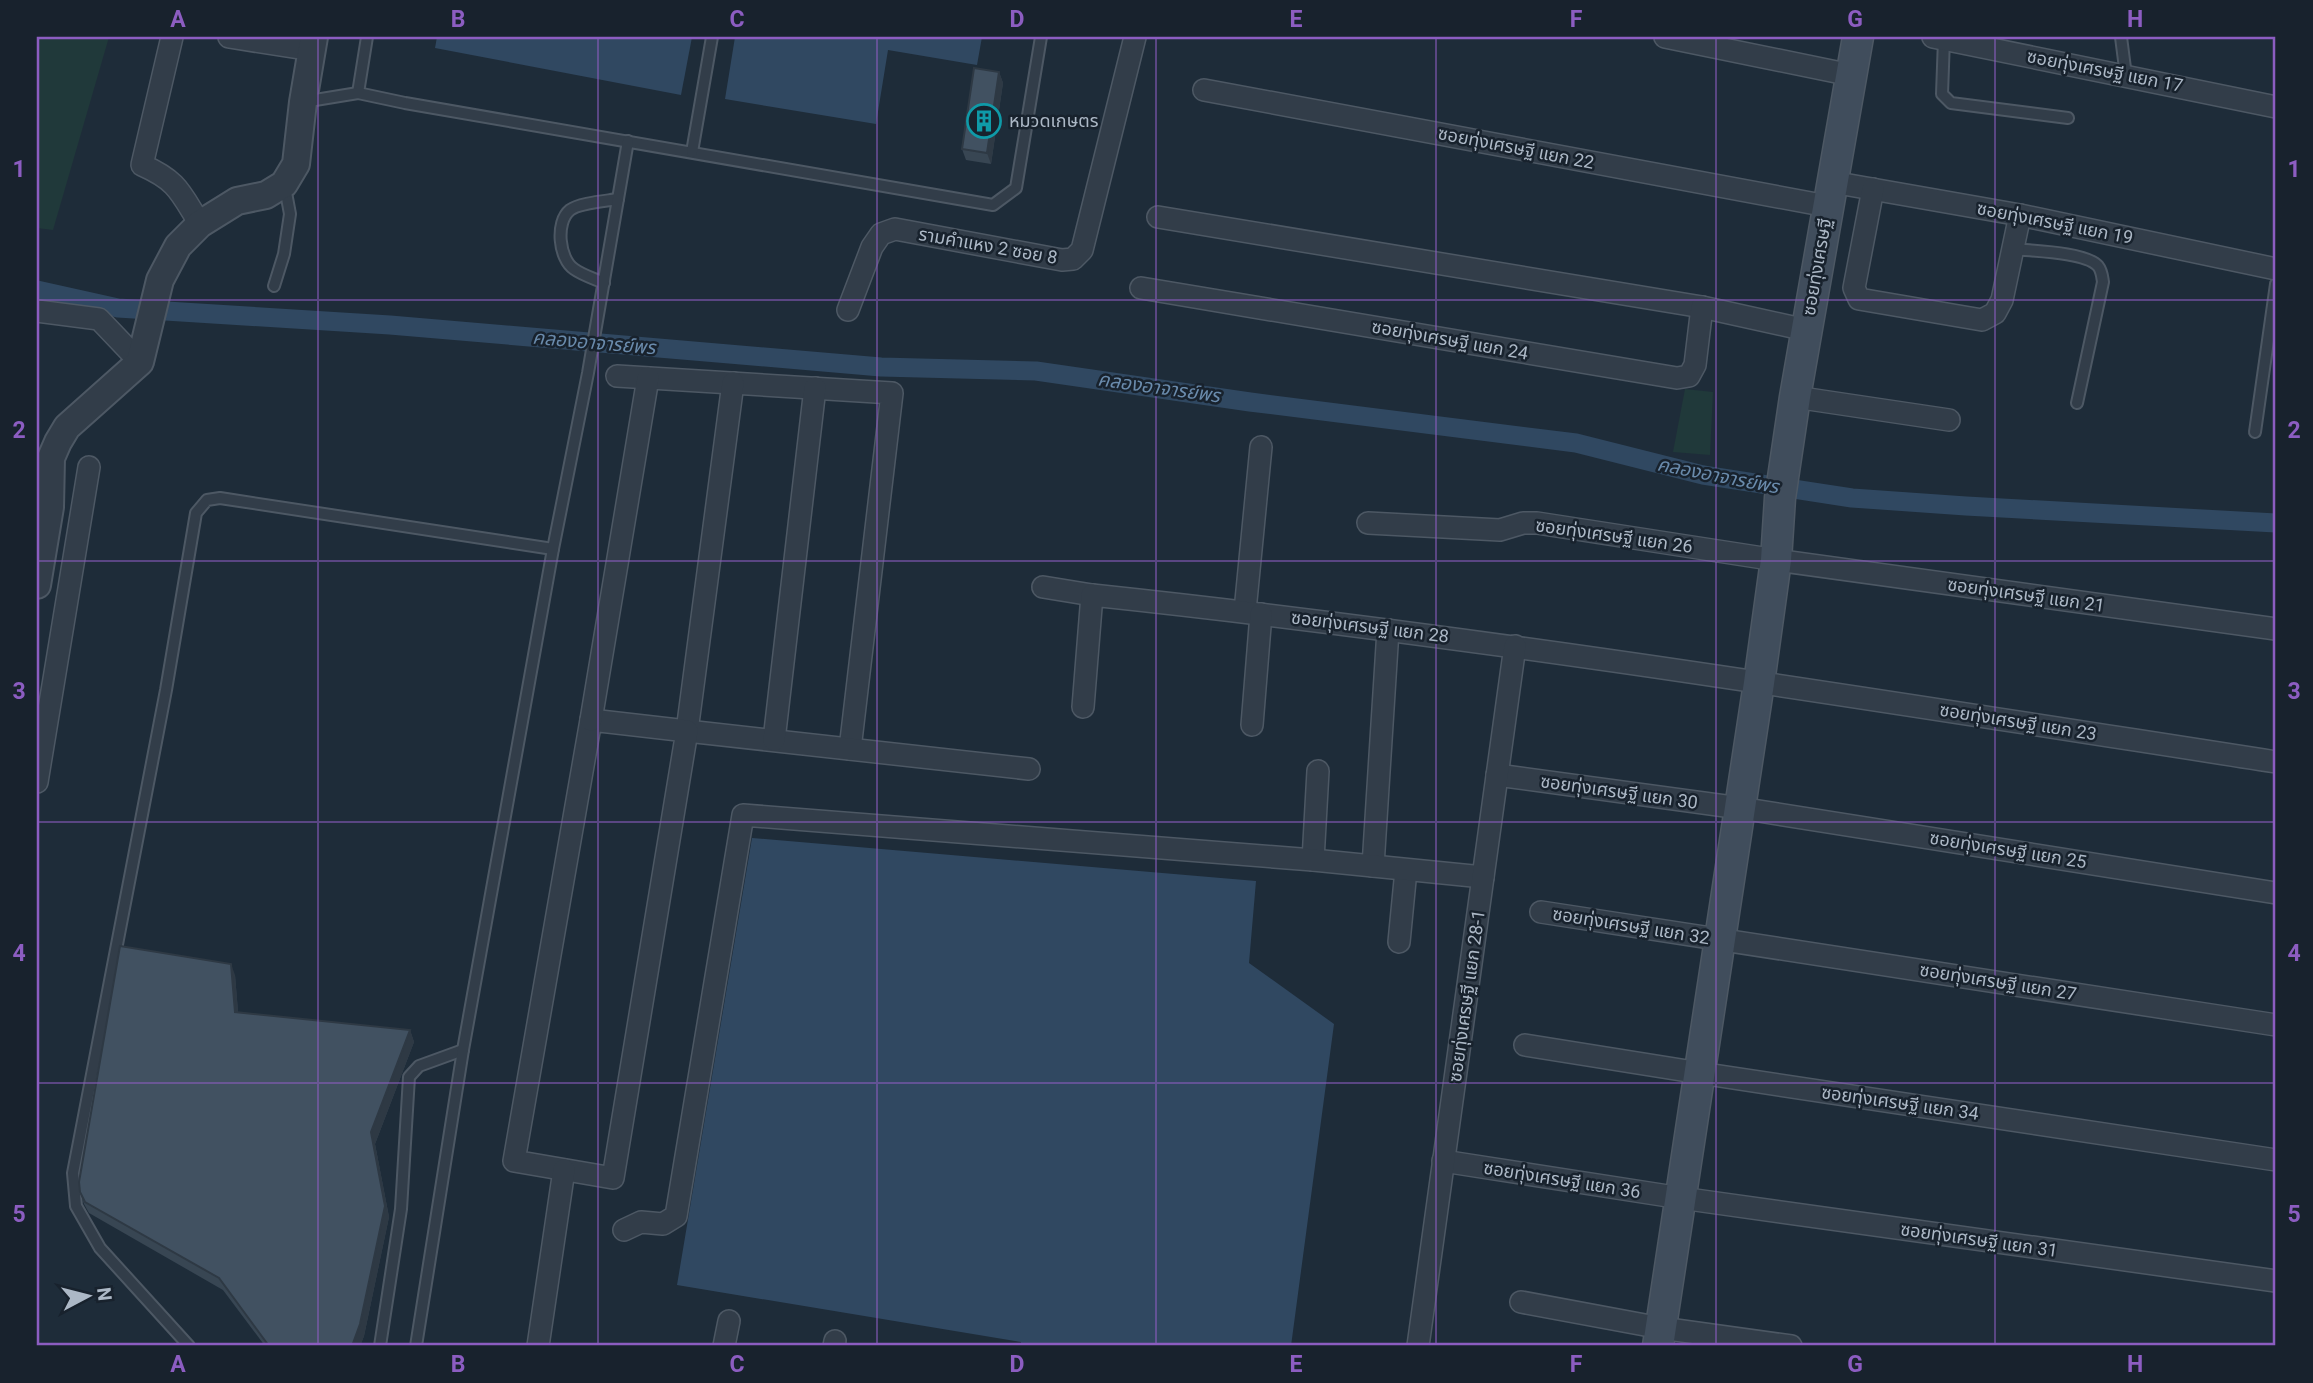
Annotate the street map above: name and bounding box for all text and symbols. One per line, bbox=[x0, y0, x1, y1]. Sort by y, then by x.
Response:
text: A bbox=[170, 6, 186, 33]
text: B bbox=[451, 6, 465, 33]
text: C bbox=[729, 6, 745, 33]
text: D bbox=[1010, 6, 1024, 33]
text: E bbox=[1290, 6, 1303, 33]
text: F bbox=[1570, 6, 1583, 33]
text: G bbox=[1847, 6, 1863, 33]
text: H bbox=[2127, 6, 2143, 33]
street label: ซอยทุ่งเศรษฐี แยก 17 bbox=[2025, 45, 2185, 97]
building icon: หมวดเกษตร bbox=[965, 102, 1003, 140]
place label: หมวดเกษตร bbox=[1009, 110, 1099, 131]
street label: ซอยทุ่งเศรษฐี แยก 22 bbox=[1436, 122, 1596, 174]
text: 1 bbox=[12, 156, 26, 183]
text: 1 bbox=[2287, 156, 2301, 183]
street label: ซอยทุ่งเศรษฐี แยก 19 bbox=[1975, 197, 2135, 249]
street label: ซอยทุ่งเศรษฐี bbox=[1798, 217, 1836, 317]
street label: รามคำแหง 2 ซอย 8 bbox=[917, 223, 1059, 268]
street label: ซอยทุ่งเศรษฐี แยก 24 bbox=[1370, 315, 1530, 365]
water label: คลองอาจารย์พร bbox=[532, 326, 658, 359]
water label: คลองอาจารย์พร bbox=[1096, 368, 1223, 408]
text: 2 bbox=[12, 417, 26, 444]
text: 2 bbox=[2287, 417, 2301, 444]
water label: คลองอาจารย์พร bbox=[1655, 452, 1782, 499]
street label: ซอยทุ่งเศรษฐี แยก 26 bbox=[1534, 514, 1694, 558]
street label: ซอยทุ่งเศรษฐี แยก 21 bbox=[1946, 573, 2106, 617]
street label: ซอยทุ่งเศรษฐี แยก 28 bbox=[1290, 606, 1450, 648]
text: 3 bbox=[12, 678, 26, 705]
text: 3 bbox=[2287, 678, 2301, 705]
street label: ซอยทุ่งเศรษฐี แยก 23 bbox=[1938, 699, 2098, 745]
street label: ซอยทุ่งเศรษฐี แยก 30 bbox=[1539, 770, 1699, 814]
street label: ซอยทุ่งเศรษฐี แยก 25 bbox=[1928, 827, 2088, 873]
street label: ซอยทุ่งเศรษฐี แยก 32 bbox=[1551, 903, 1711, 949]
street label: ซอยทุ่งเศรษฐี แยก 28-1 bbox=[1444, 908, 1490, 1084]
text: 4 bbox=[12, 940, 26, 967]
text: 4 bbox=[2287, 940, 2301, 967]
street label: ซอยทุ่งเศรษฐี แยก 27 bbox=[1918, 959, 2078, 1005]
street label: ซอยทุ่งเศรษฐี แยก 34 bbox=[1820, 1081, 1980, 1125]
street label: ซอยทุ่งเศรษฐี แยก 36 bbox=[1482, 1157, 1642, 1203]
text: 5 bbox=[12, 1201, 26, 1228]
text: 5 bbox=[2287, 1201, 2301, 1228]
street label: ซอยทุ่งเศรษฐี แยก 31 bbox=[1899, 1218, 2059, 1262]
north arrow bbox=[52, 1260, 122, 1330]
text: N bbox=[92, 1286, 117, 1302]
text: A bbox=[170, 1351, 186, 1378]
text: B bbox=[451, 1351, 465, 1378]
text: C bbox=[729, 1351, 745, 1378]
text: D bbox=[1010, 1351, 1024, 1378]
text: E bbox=[1290, 1351, 1303, 1378]
text: F bbox=[1570, 1351, 1583, 1378]
text: G bbox=[1847, 1351, 1863, 1378]
text: H bbox=[2127, 1351, 2143, 1378]

